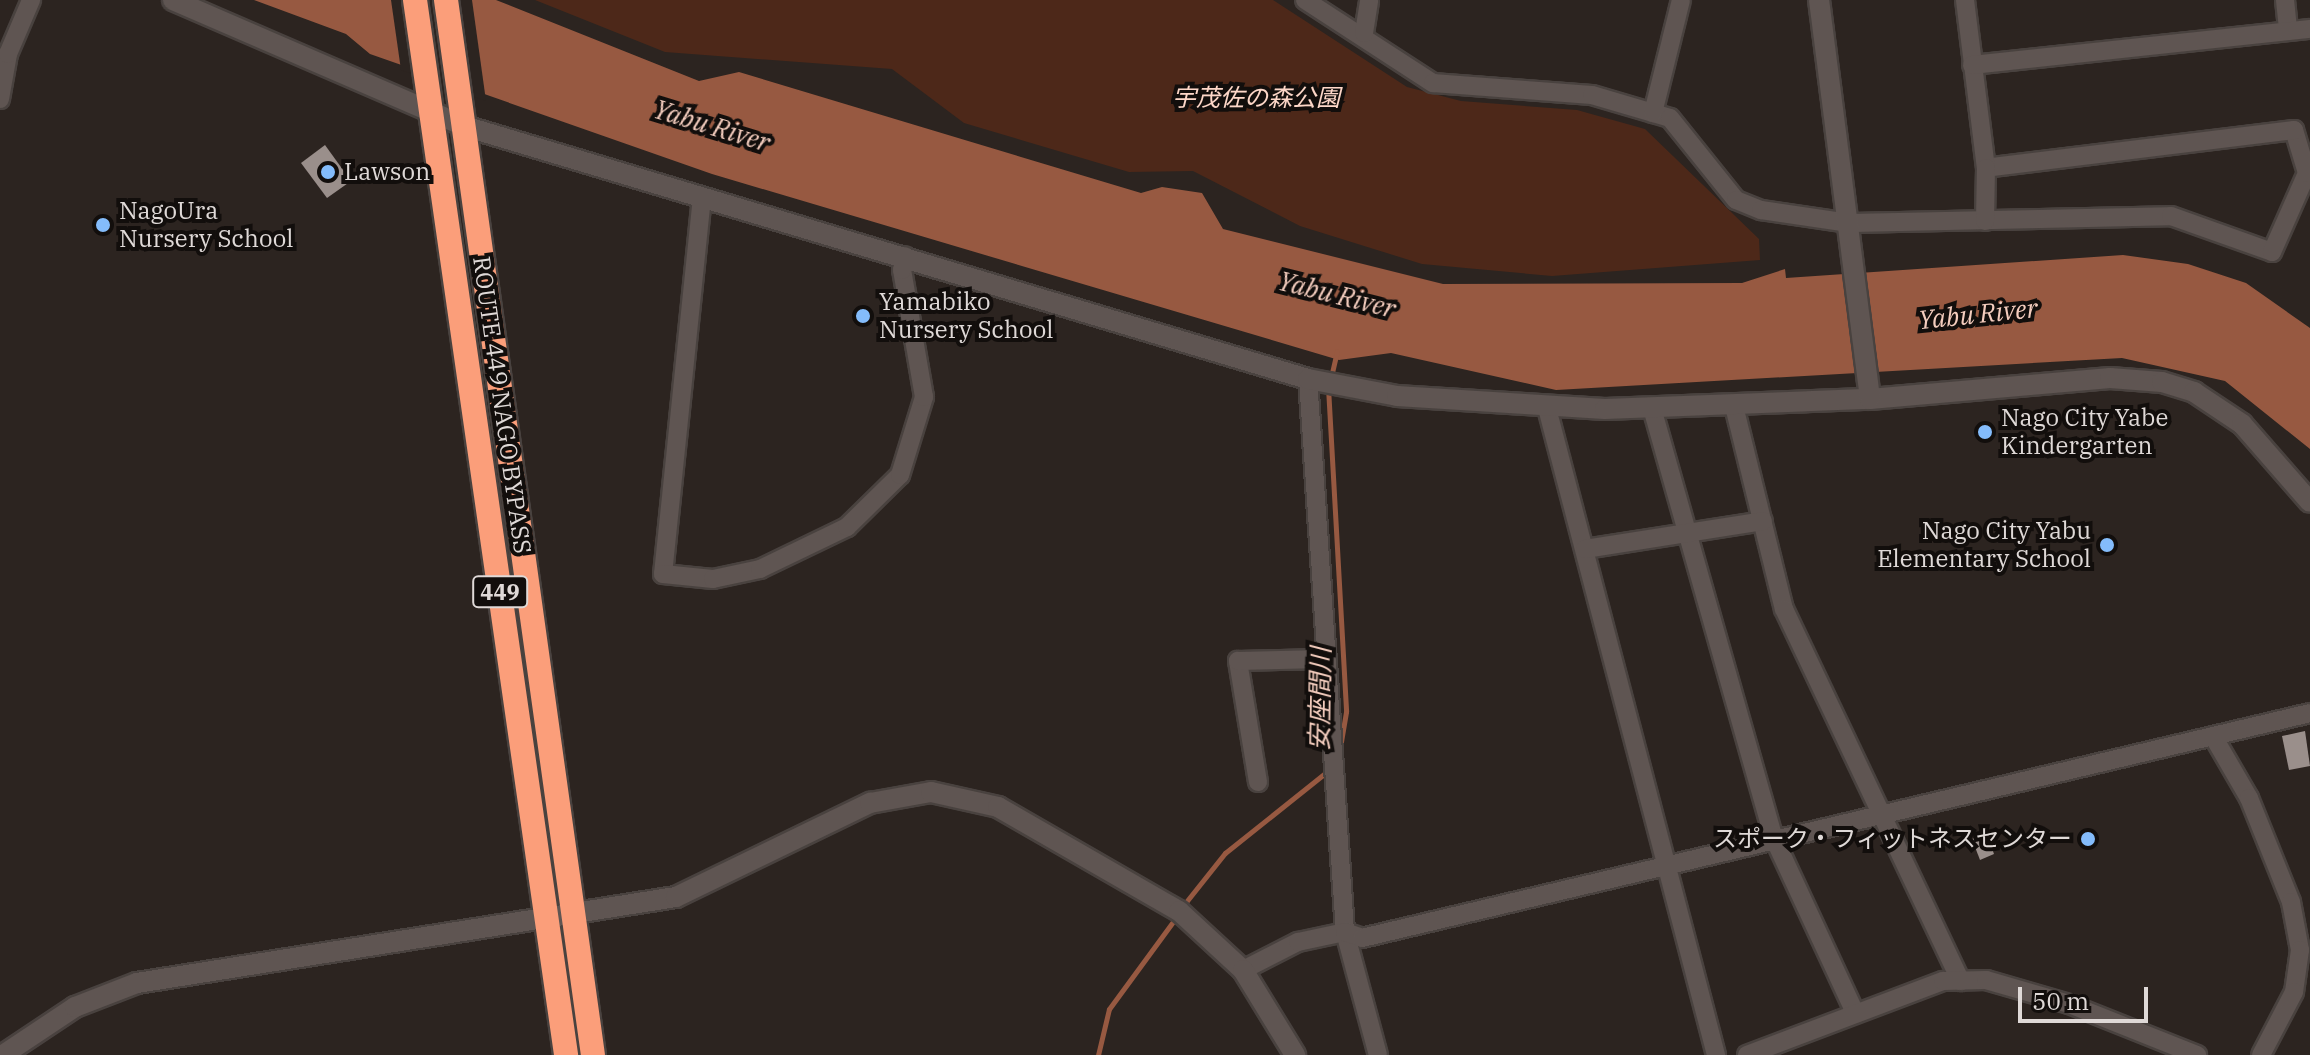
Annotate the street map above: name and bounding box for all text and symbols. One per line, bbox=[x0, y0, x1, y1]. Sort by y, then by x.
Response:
park label: 宇茂佐の森公園 bbox=[1172, 84, 1340, 112]
water label: Yabu River bbox=[650, 94, 774, 158]
place label: Lawson bbox=[344, 158, 430, 186]
marker: Lawson bbox=[319, 163, 337, 181]
place label: NagoUra Nursery School bbox=[119, 197, 293, 253]
marker: NagoUra Nursery School bbox=[94, 216, 112, 234]
street label: ROUTE 449 NAGO BYPASS bbox=[467, 254, 537, 556]
water label: Yabu River bbox=[1275, 265, 1399, 325]
place label: Yamabiko Nursery School bbox=[879, 288, 1053, 344]
water label: Yabu River bbox=[1917, 292, 2039, 336]
marker: Yamabiko Nursery School bbox=[854, 307, 872, 325]
place label: Nago City Yabe Kindergarten bbox=[2001, 404, 2168, 460]
marker: Nago City Yabe Kindergarten bbox=[1976, 423, 1994, 441]
place label: Nago City Yabu Elementary School bbox=[1877, 517, 2091, 573]
marker: Nago City Yabu Elementary School bbox=[2098, 536, 2116, 554]
road number: 449 bbox=[472, 574, 528, 610]
water label: 安座間川 bbox=[1303, 647, 1337, 751]
place label: スポーク・フィットネスセンター bbox=[1712, 825, 2072, 853]
marker: スポーク・フィットネスセンター bbox=[2079, 830, 2097, 848]
scale bar bbox=[2022, 971, 2152, 1021]
text: 50 m bbox=[2032, 985, 2089, 1017]

